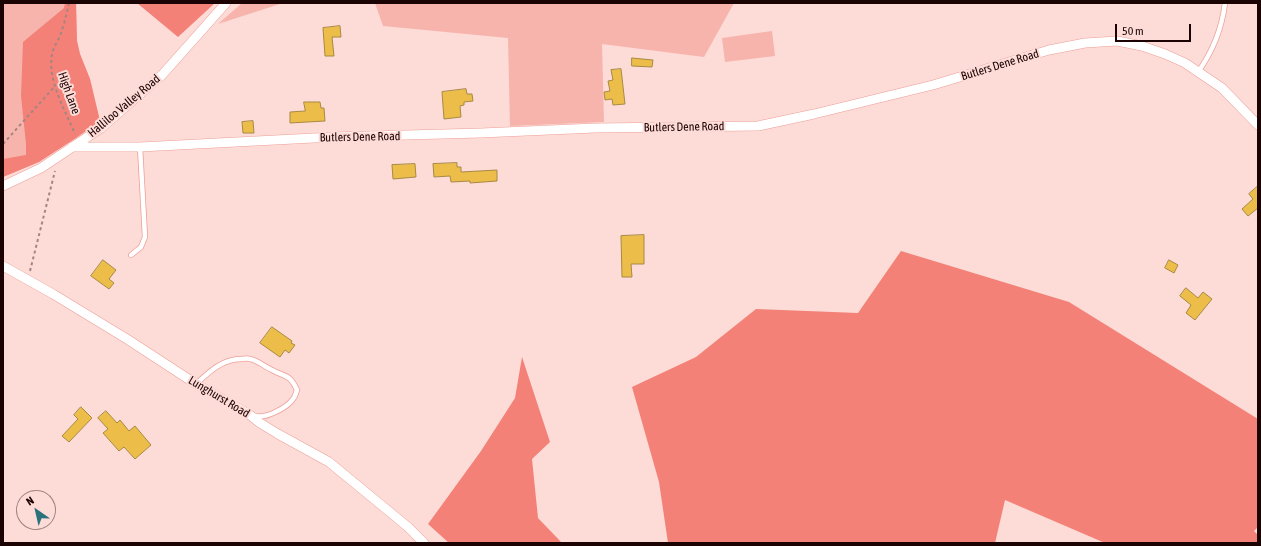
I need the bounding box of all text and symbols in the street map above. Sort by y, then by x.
scale bar [1117,16,1193,42]
text: 50 m [1122,24,1144,38]
street label: Butlers Dene Road [959,46,1041,84]
street label: High Lane [55,70,83,116]
street label: Halliloo Valley Road [85,72,163,140]
street label: Butlers Dene Road [643,119,725,135]
street label: Butlers Dene Road [319,129,401,145]
street label: Lunghurst Road [186,373,252,421]
north arrow [16,490,56,530]
text: N [24,494,36,508]

